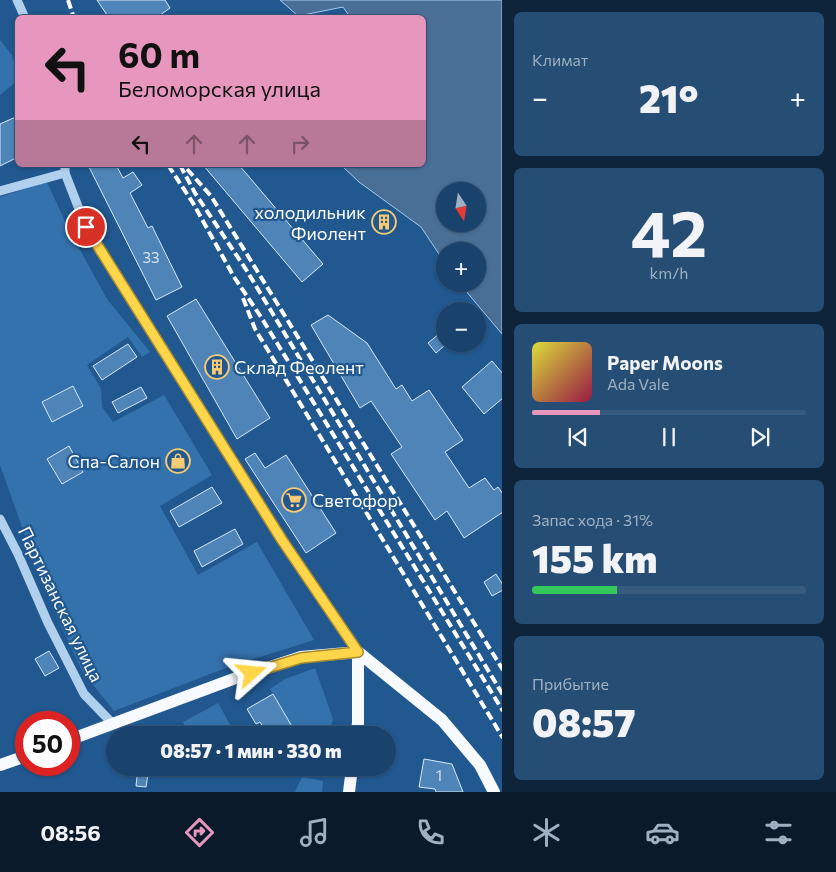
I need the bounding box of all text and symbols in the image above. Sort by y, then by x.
text: 60 m [118,32,200,75]
icon: left [35,35,100,100]
text: Климат [532,50,588,69]
text: 21° [639,74,699,121]
text: Беломорская улица [118,75,321,102]
text: − [532,80,548,114]
text: + [790,80,806,114]
icon: left [127,130,155,158]
icon: ahead [180,130,208,158]
icon: ahead [233,130,261,158]
icon: right [286,130,314,158]
north arrow [436,182,486,232]
map controls [436,182,486,352]
text: 42 [631,191,707,270]
place label: холодильник Фиолент [254,201,367,244]
pin [65,206,107,248]
building icon: холодильник Фиолент [371,209,397,235]
icon: arrive [72,213,100,241]
button: + [436,242,486,292]
house number: 33 [142,248,160,266]
text: km/h [650,263,688,282]
button: − [436,302,486,352]
text: Paper Moons [607,351,723,374]
building icon: Склад Феолент [204,354,230,380]
place label: Склад Феолент [234,356,364,378]
text: Ada Vale [607,374,669,393]
icon: previous [564,423,592,451]
icon: pause [655,423,683,451]
icon: next [746,423,774,451]
shop icon: Спа-Салон [165,448,191,474]
place label: Спа-Салон [67,450,160,472]
supermarket icon: Светофор [281,487,307,513]
place label: Светофор [312,489,398,511]
text: Запас хода · 31% [532,510,653,529]
street label: Партизанская улица [14,523,108,685]
text: 155 km [532,534,657,581]
position arrow [225,646,277,698]
text: Прибытие [532,674,609,693]
text: 08:57 [532,698,636,745]
speed limit sign: 50 [15,711,80,776]
text: 08:57 · 1 мин · 330 m [160,739,342,762]
house number: 1 [436,766,442,784]
icon: directions [182,815,217,850]
icon: music [297,815,332,850]
icon: phone [413,815,448,850]
icon: climate [529,815,564,850]
icon: car [645,815,680,850]
icon: filters [761,815,796,850]
text: 08:56 [40,819,101,846]

